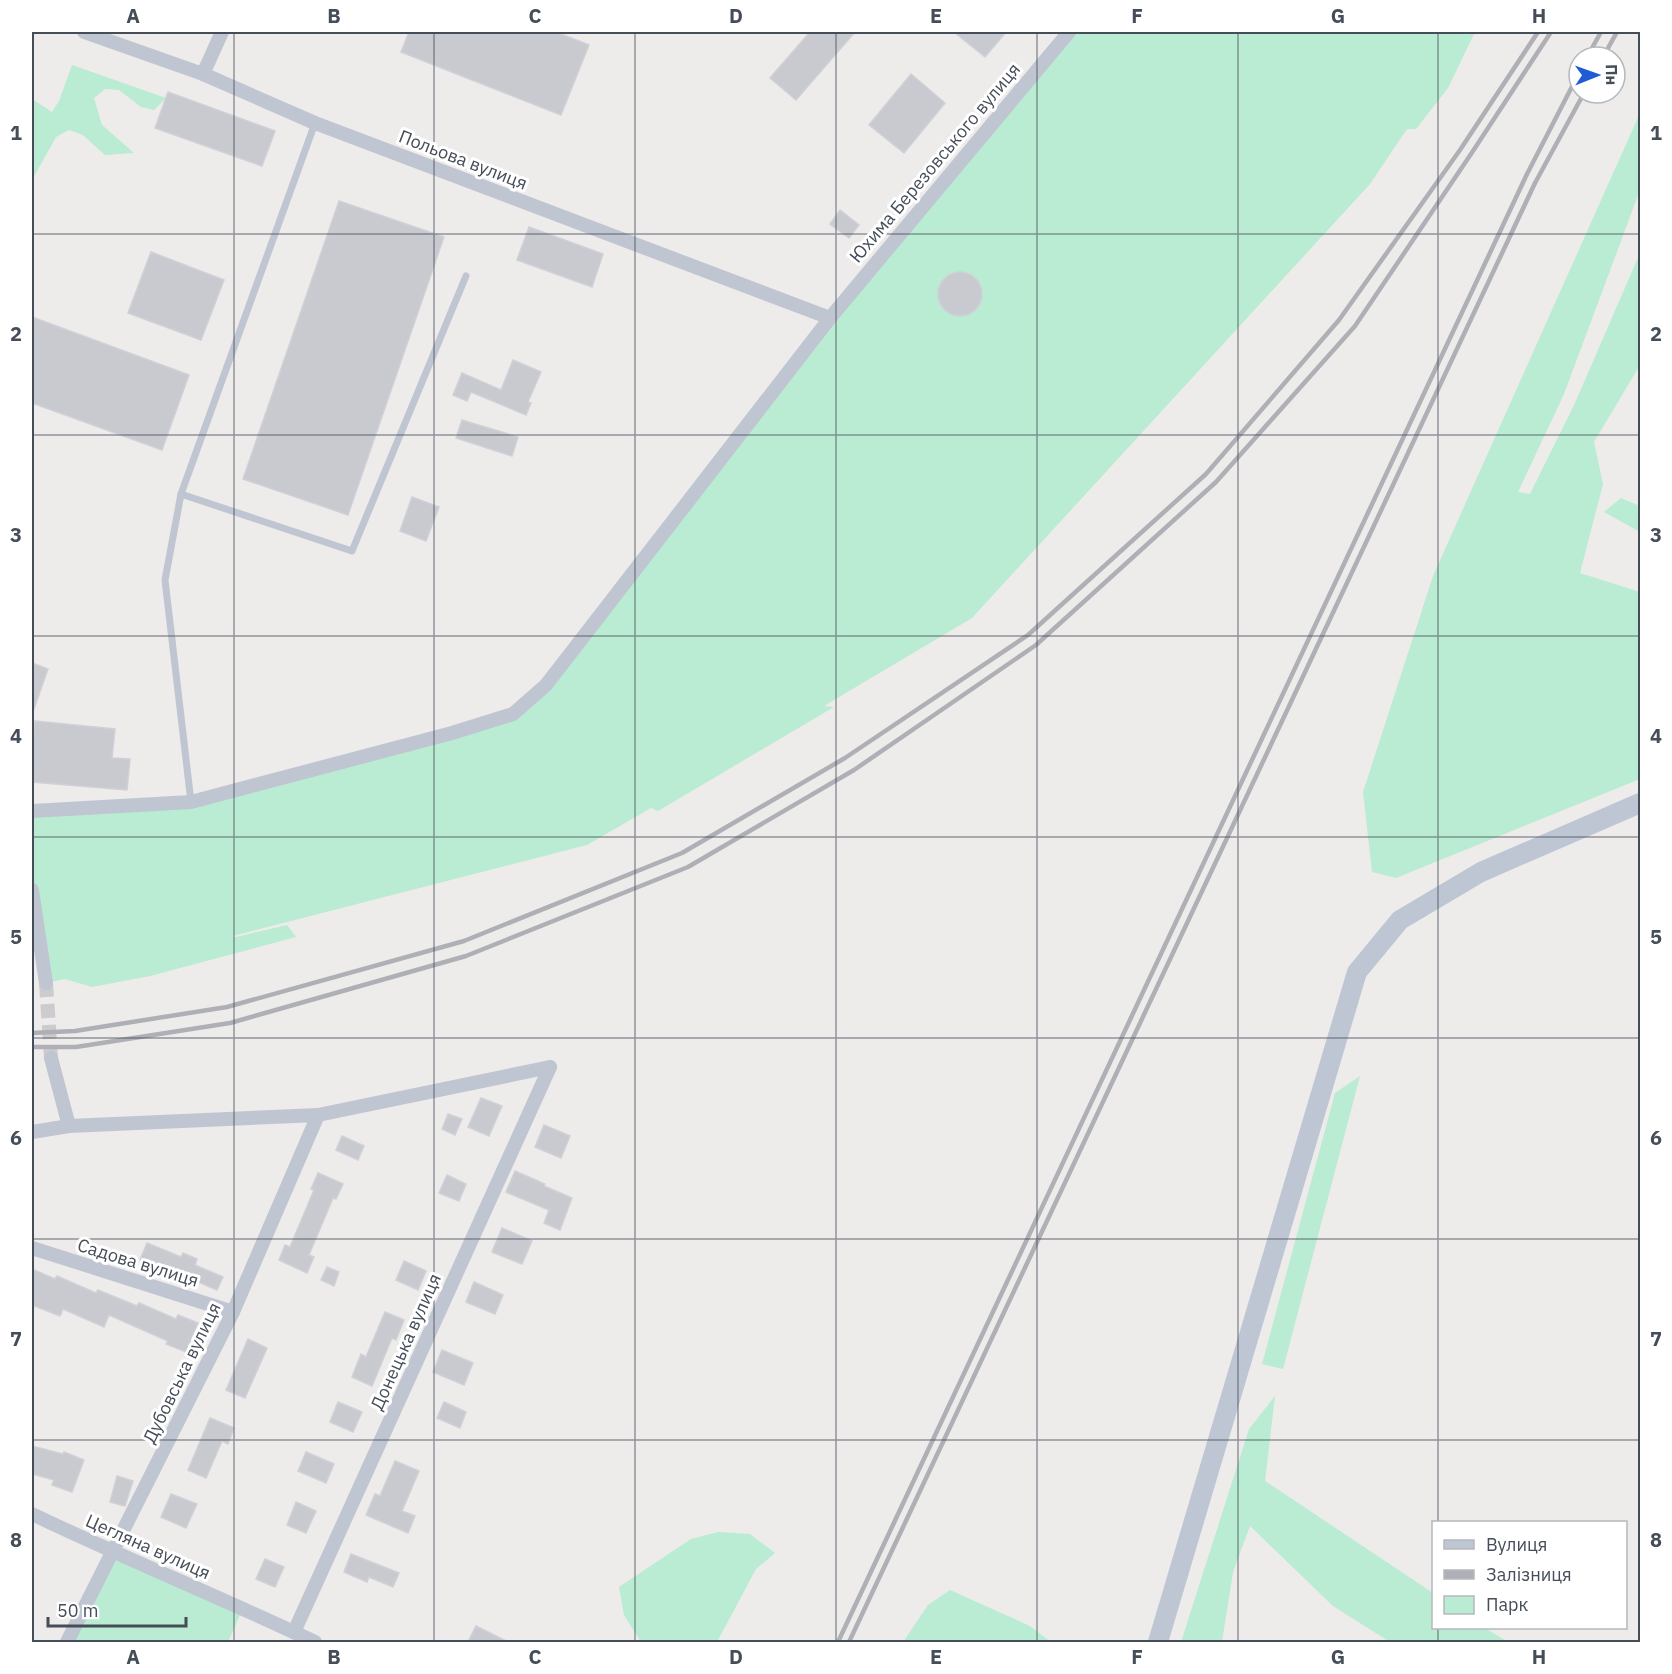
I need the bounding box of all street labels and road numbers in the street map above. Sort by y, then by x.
street label: Юхима Березовського вулиця [844,58,1025,267]
street label: Польова вулиця [396,124,531,195]
street label: Садова вулиця [75,1233,202,1292]
street label: Донецька вулиця [365,1270,446,1414]
street label: Дубовська вулиця [137,1299,226,1447]
street label: Цегляна вулиця [82,1509,214,1584]

